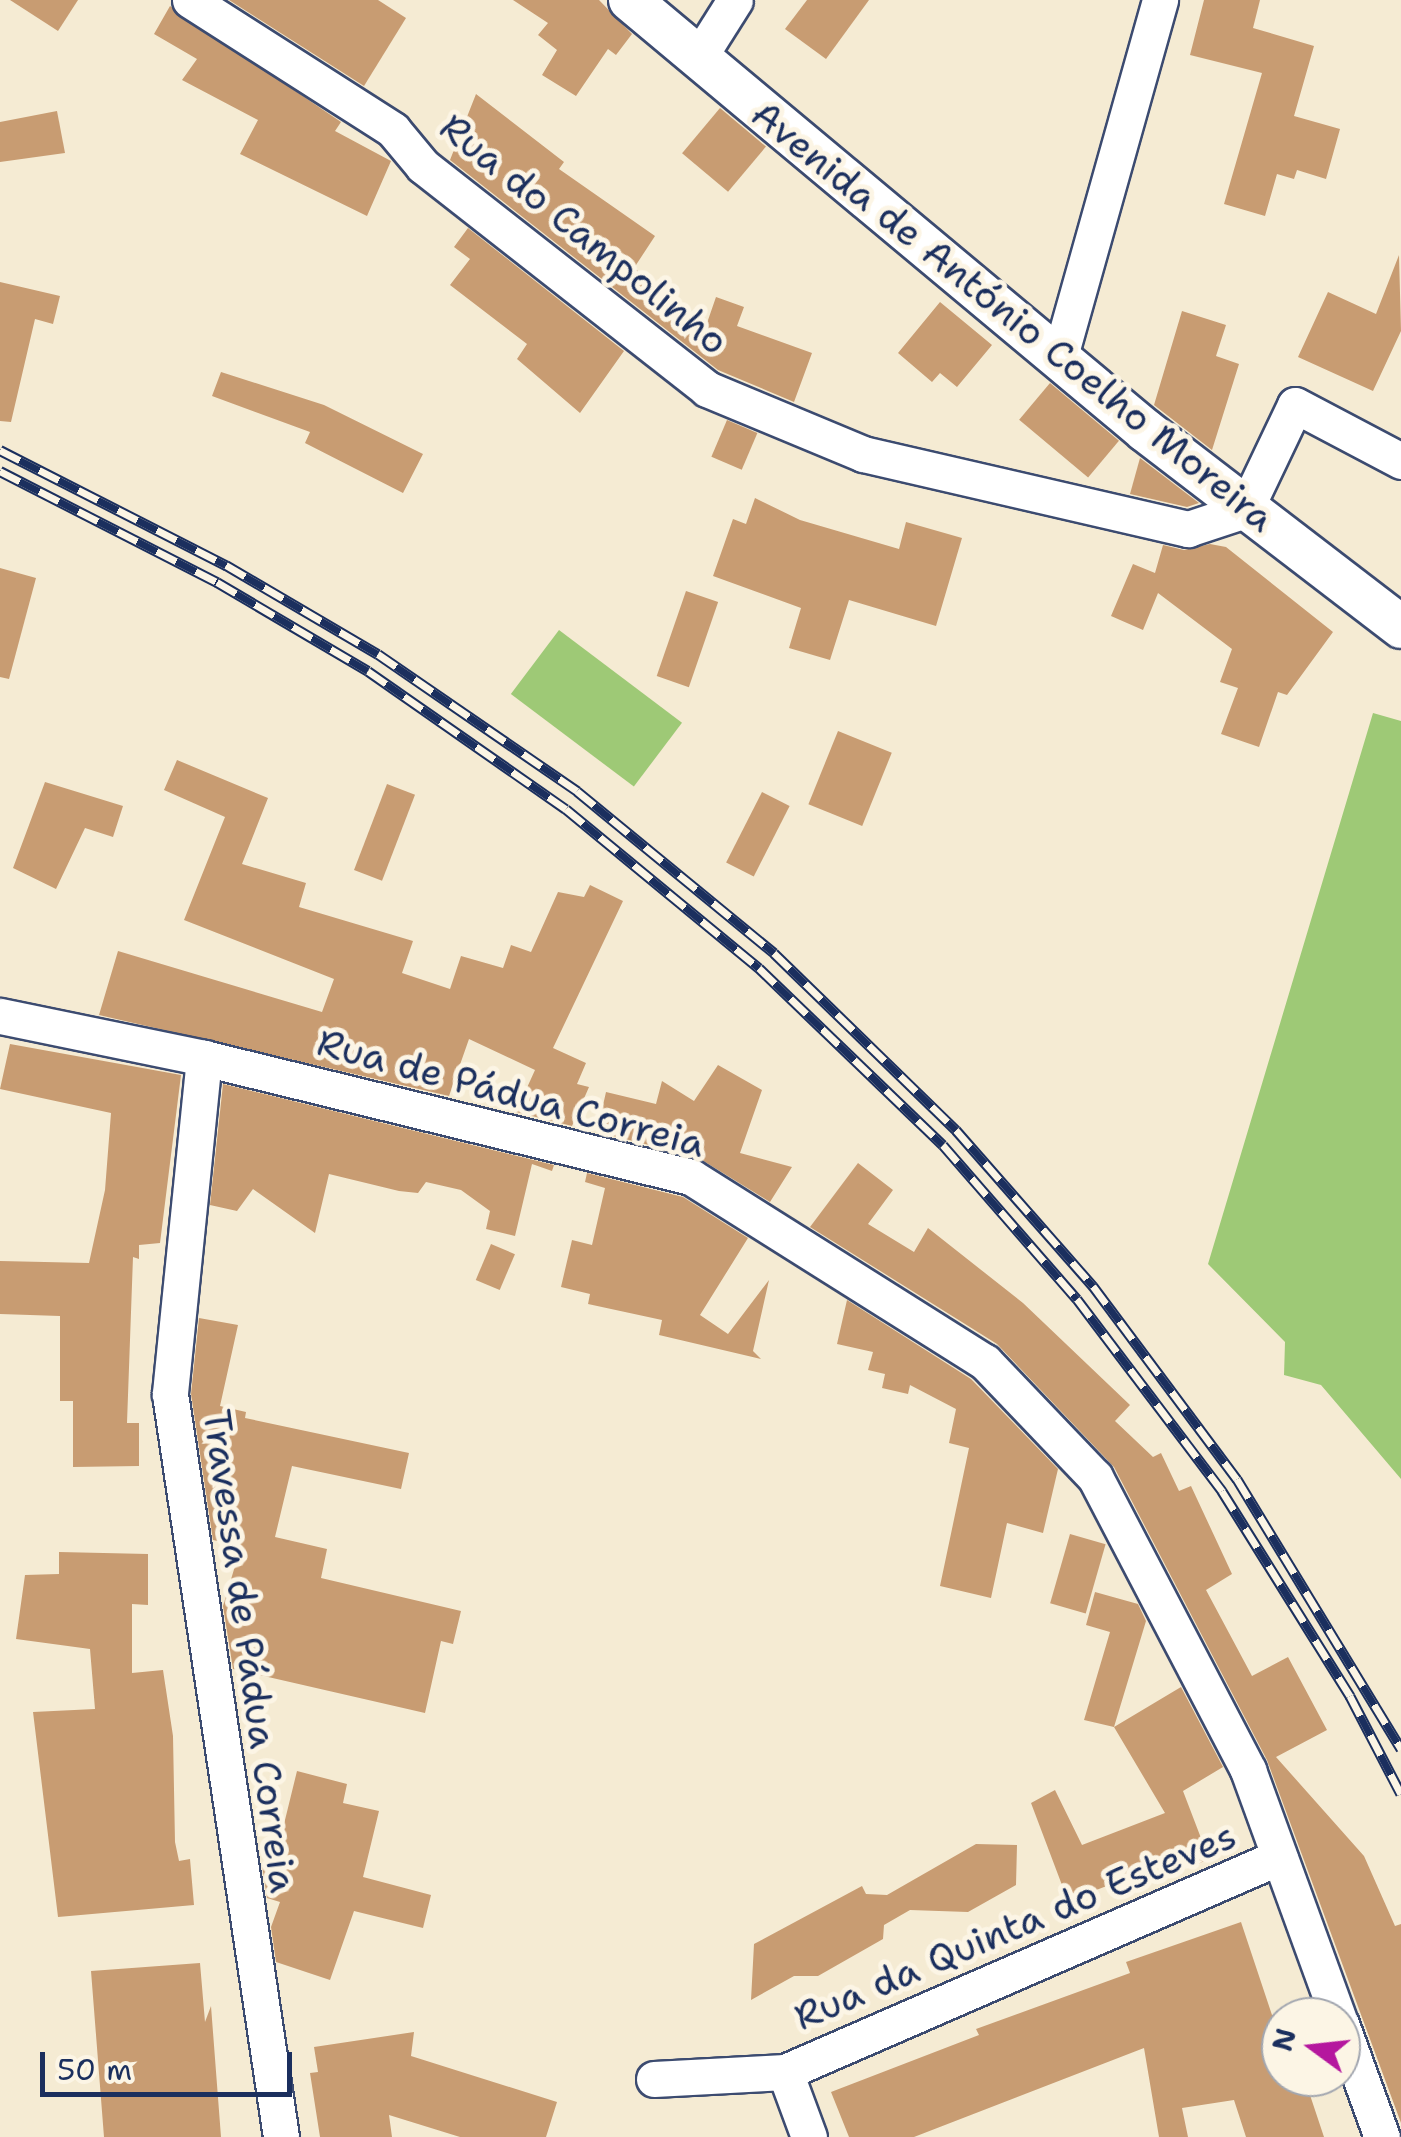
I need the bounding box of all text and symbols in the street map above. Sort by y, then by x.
street label: Avenida de António Coelho Moreira [743,91,1283,541]
street label: Rua do Campolinho [431,104,737,364]
street label: Rua de Pádua Correia [312,1019,710,1167]
street label: Travessa de Pádua Correia [194,1407,306,1895]
street label: Rua da Quinta do Esteves [787,1812,1243,2040]
north arrow [1261,1997,1361,2097]
text: N [1263,2024,1305,2055]
scale bar [45,2032,298,2094]
text: 50 m [57,2049,132,2090]

